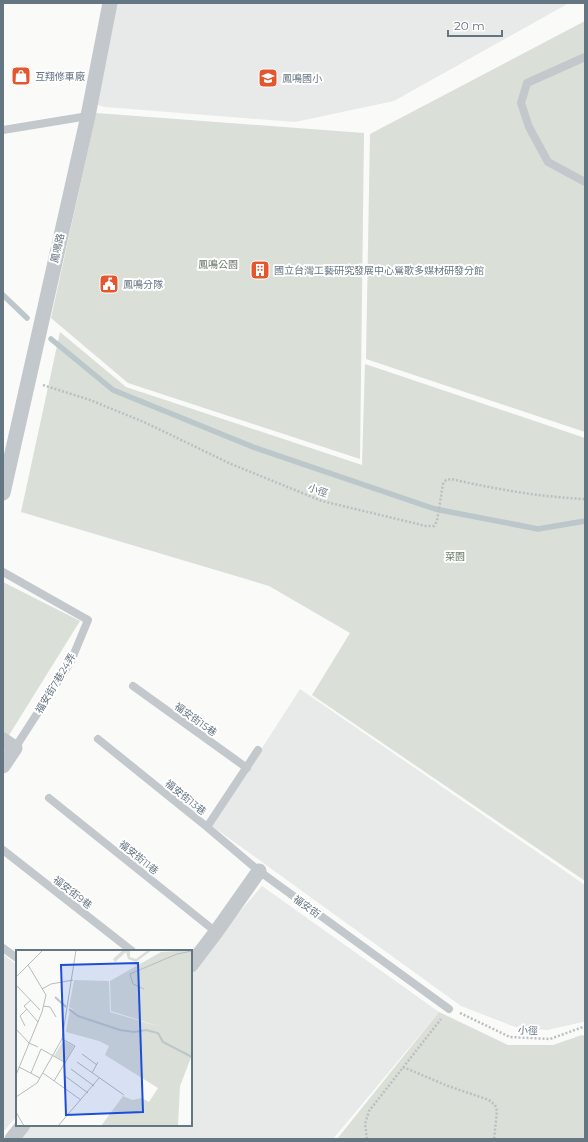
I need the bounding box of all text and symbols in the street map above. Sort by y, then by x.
scale bar [448,12,502,38]
text: 20 m [454,18,485,33]
shop icon: 互翔修車廠 [10,65,32,87]
school or university icon: 鳳鳴國小 [257,67,279,89]
place label: 互翔修車廠 [35,70,85,83]
place label: 鳳鳴國小 [282,72,322,85]
street label: 鳳鳴路 [48,232,67,264]
park label: 鳳鳴公園 [198,258,238,271]
building icon: 國立台灣工藝研究發展中心鶯歌多媒材研發分館 [249,259,271,281]
place label: 國立台灣工藝研究發展中心鶯歌多媒材研發分館 [274,264,484,277]
public building icon: 鳳鳴分隊 [98,273,120,295]
place label: 鳳鳴分隊 [123,278,163,291]
street label: 小徑 [306,481,329,500]
park label: 菜園 [445,550,465,563]
street label: 福安街7巷24弄 [32,651,79,716]
street label: 福安街15巷 [172,700,219,739]
street label: 福安街13巷 [162,777,209,818]
street label: 福安街11巷 [116,837,161,877]
street label: 福安街9巷 [51,873,95,912]
street label: 福安街 [291,892,323,920]
inset map [16,950,192,1126]
street label: 小徑 [518,1023,538,1038]

